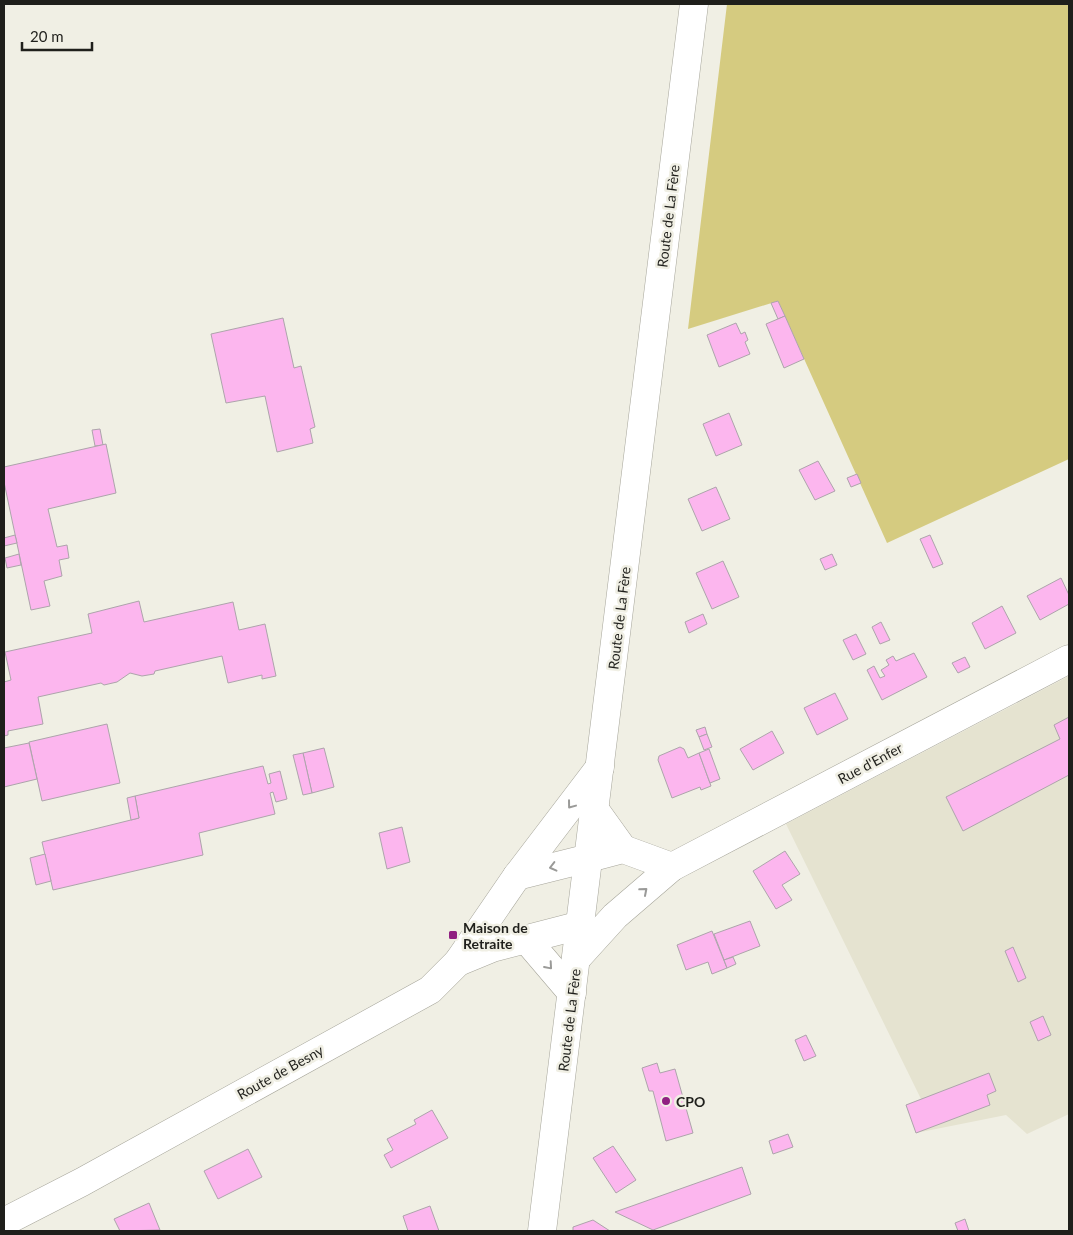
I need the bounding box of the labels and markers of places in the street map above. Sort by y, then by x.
place label: Maison de Retraite [463,919,528,952]
marker: Maison de Retraite [447,929,459,941]
place label: CPO [676,1093,705,1110]
marker: CPO [660,1095,672,1107]

